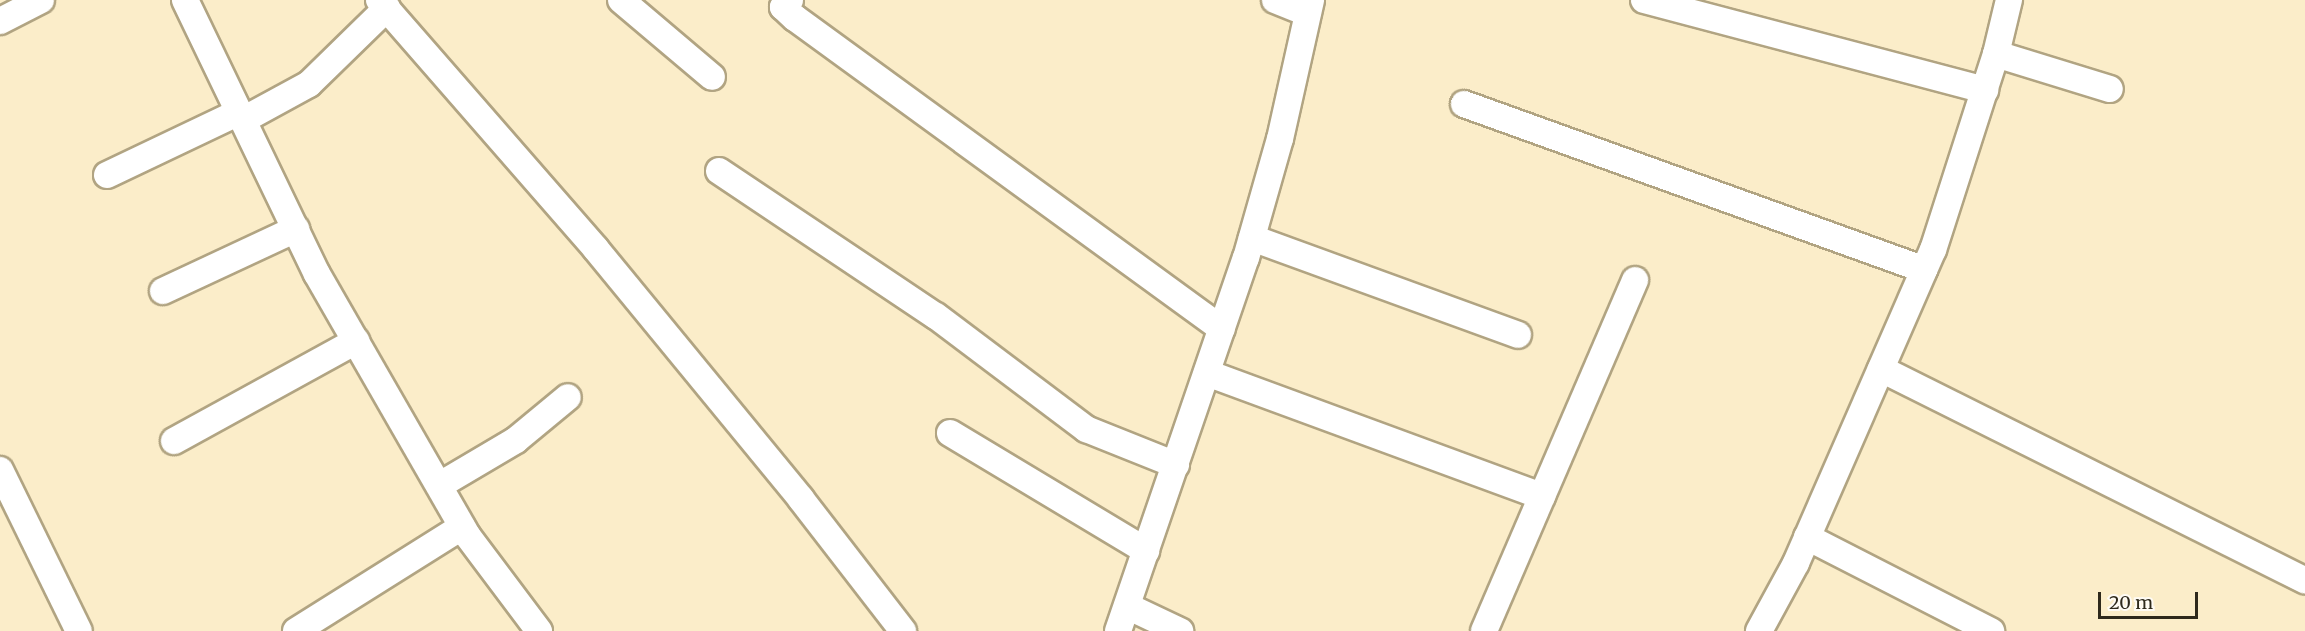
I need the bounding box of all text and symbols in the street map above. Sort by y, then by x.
scale bar [2101,580,2202,618]
text: 20 m [2109,591,2153,614]

